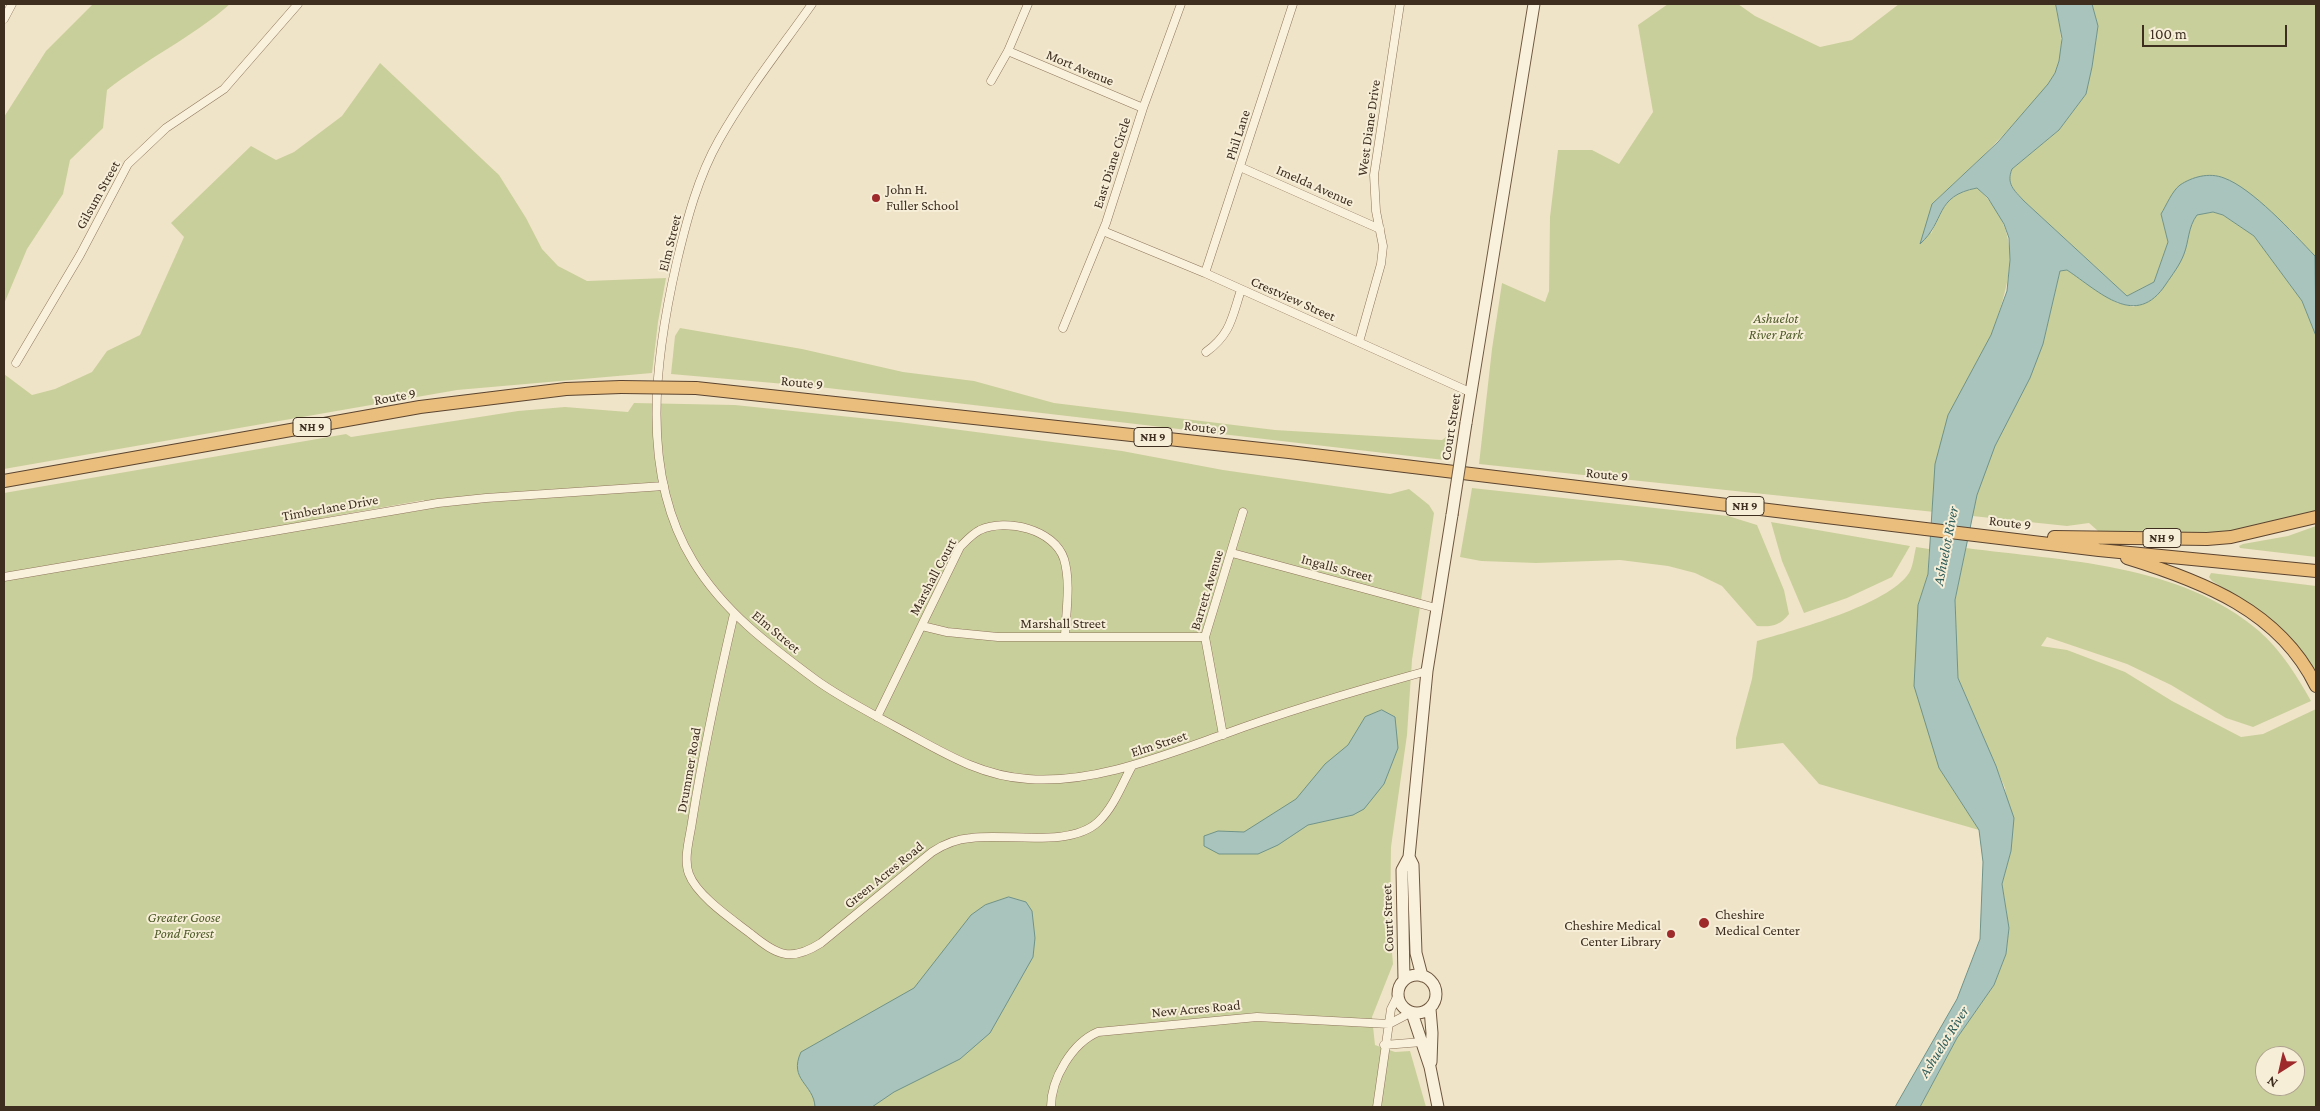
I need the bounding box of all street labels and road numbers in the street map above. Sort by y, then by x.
street label: Mort Avenue [1044,46,1116,90]
street label: West Diane Drive [1354,79,1384,177]
street label: Phil Lane [1222,108,1254,162]
street label: East Diane Circle [1089,115,1135,211]
street label: Gilsum Street [72,158,124,232]
street label: Imelda Avenue [1274,161,1356,211]
street label: Elm Street [655,213,685,273]
street label: Crestview Street [1248,273,1338,325]
street label: Route 9 [780,372,824,394]
street label: Route 9 [373,385,417,409]
street label: Court Street [1437,392,1465,462]
street label: Route 9 [1183,417,1227,439]
road number: NH 9 [293,418,331,437]
road number: NH 9 [1134,428,1172,447]
street label: Route 9 [1585,464,1629,486]
street label: Timberlane Drive [280,491,380,525]
road number: NH 9 [1726,496,1764,516]
street label: Route 9 [1988,512,2032,534]
road number: NH 9 [2143,528,2181,548]
street label: Marshall Court [906,536,960,618]
street label: Barrett Avenue [1187,548,1227,632]
street label: Ingalls Street [1299,550,1375,586]
street label: Elm Street [748,607,804,657]
street label: Marshall Street [1020,616,1106,632]
street label: Drummer Road [673,726,705,814]
street label: Elm Street [1129,727,1189,761]
street label: Green Acres Road [841,838,927,912]
street label: Court Street [1378,884,1398,952]
street label: New Acres Road [1151,997,1241,1021]

